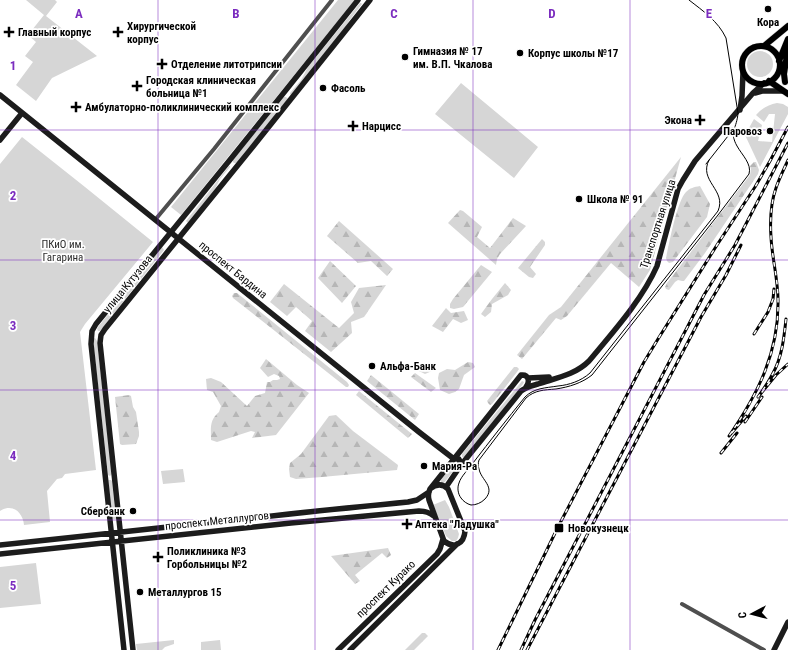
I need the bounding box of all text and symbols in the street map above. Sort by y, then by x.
marker: Кора [763,4,773,14]
text: A [75,6,83,21]
text: B [232,6,240,21]
text: C [390,6,398,21]
text: D [548,6,556,21]
text: E [706,6,713,21]
place label: Кора [757,16,779,29]
place label: Хирургической корпус [127,20,196,46]
marker: Главный корпус [3,26,15,38]
place label: Главный корпус [18,26,91,39]
marker: Хирургической корпус [112,26,124,38]
place label: Гимназия № 17 им. В.П. Чкалова [413,45,493,71]
place label: Корпус школы №17 [528,47,619,60]
marker: Корпус школы №17 [515,48,525,58]
marker: Гимназия № 17 им. В.П. Чкалова [400,52,410,62]
text: 1 [10,58,16,73]
marker: Отделение литотрипсии [156,58,168,70]
place label: Отделение литотрипсии [171,58,282,71]
place label: Городская клиническая больница №1 [146,74,256,100]
marker: Городская клиническая больница №1 [131,80,143,92]
place label: Фасоль [331,82,366,95]
marker: Фасоль [318,83,328,93]
marker: Амбулаторно-поликлинический комплекс [70,101,82,113]
place label: Амбулаторно-поликлинический комплекс [85,101,279,114]
place label: Экона [664,114,692,127]
marker: Экона [695,115,705,125]
marker: Нарцисс [347,120,359,132]
place label: Нарцисс [362,120,401,133]
place label: Паровоз [723,125,762,138]
marker: Паровоз [765,126,775,136]
street label: Транспортная улица [638,178,678,270]
text: 2 [10,188,17,203]
place label: Школа № 91 [587,193,643,206]
marker: Школа № 91 [574,194,584,204]
park label: ПКиО им. Гагарина [41,238,85,264]
street label: проспект Бардина [196,239,270,301]
street label: улица Кутузова [101,253,155,315]
text: 3 [10,318,16,333]
place label: Альфа-Банк [380,360,436,373]
marker: Альфа-Банк [367,361,377,371]
text: 4 [10,448,17,463]
place label: Мария-Ра [432,460,477,473]
marker: Мария-Ра [419,461,429,471]
place label: Сбербанк [81,505,125,518]
marker: Сбербанк [128,506,138,516]
street label: проспект Металлургов [164,509,270,533]
place label: Аптека "Ладушка" [415,518,499,531]
marker: Аптека "Ладушка" [402,519,412,529]
marker: Новокузнецк [553,522,565,534]
place label: Новокузнецк [568,522,629,535]
place label: Поликлиника №3 Горбольницы №2 [167,545,247,571]
marker: Поликлиника №3 Горбольницы №2 [152,551,164,563]
street label: проспект Курако [354,557,418,620]
text: 5 [10,578,17,593]
place label: Металлургов 15 [148,586,222,599]
marker: Металлургов 15 [135,587,145,597]
north arrow [732,594,772,634]
text: С [736,611,749,619]

